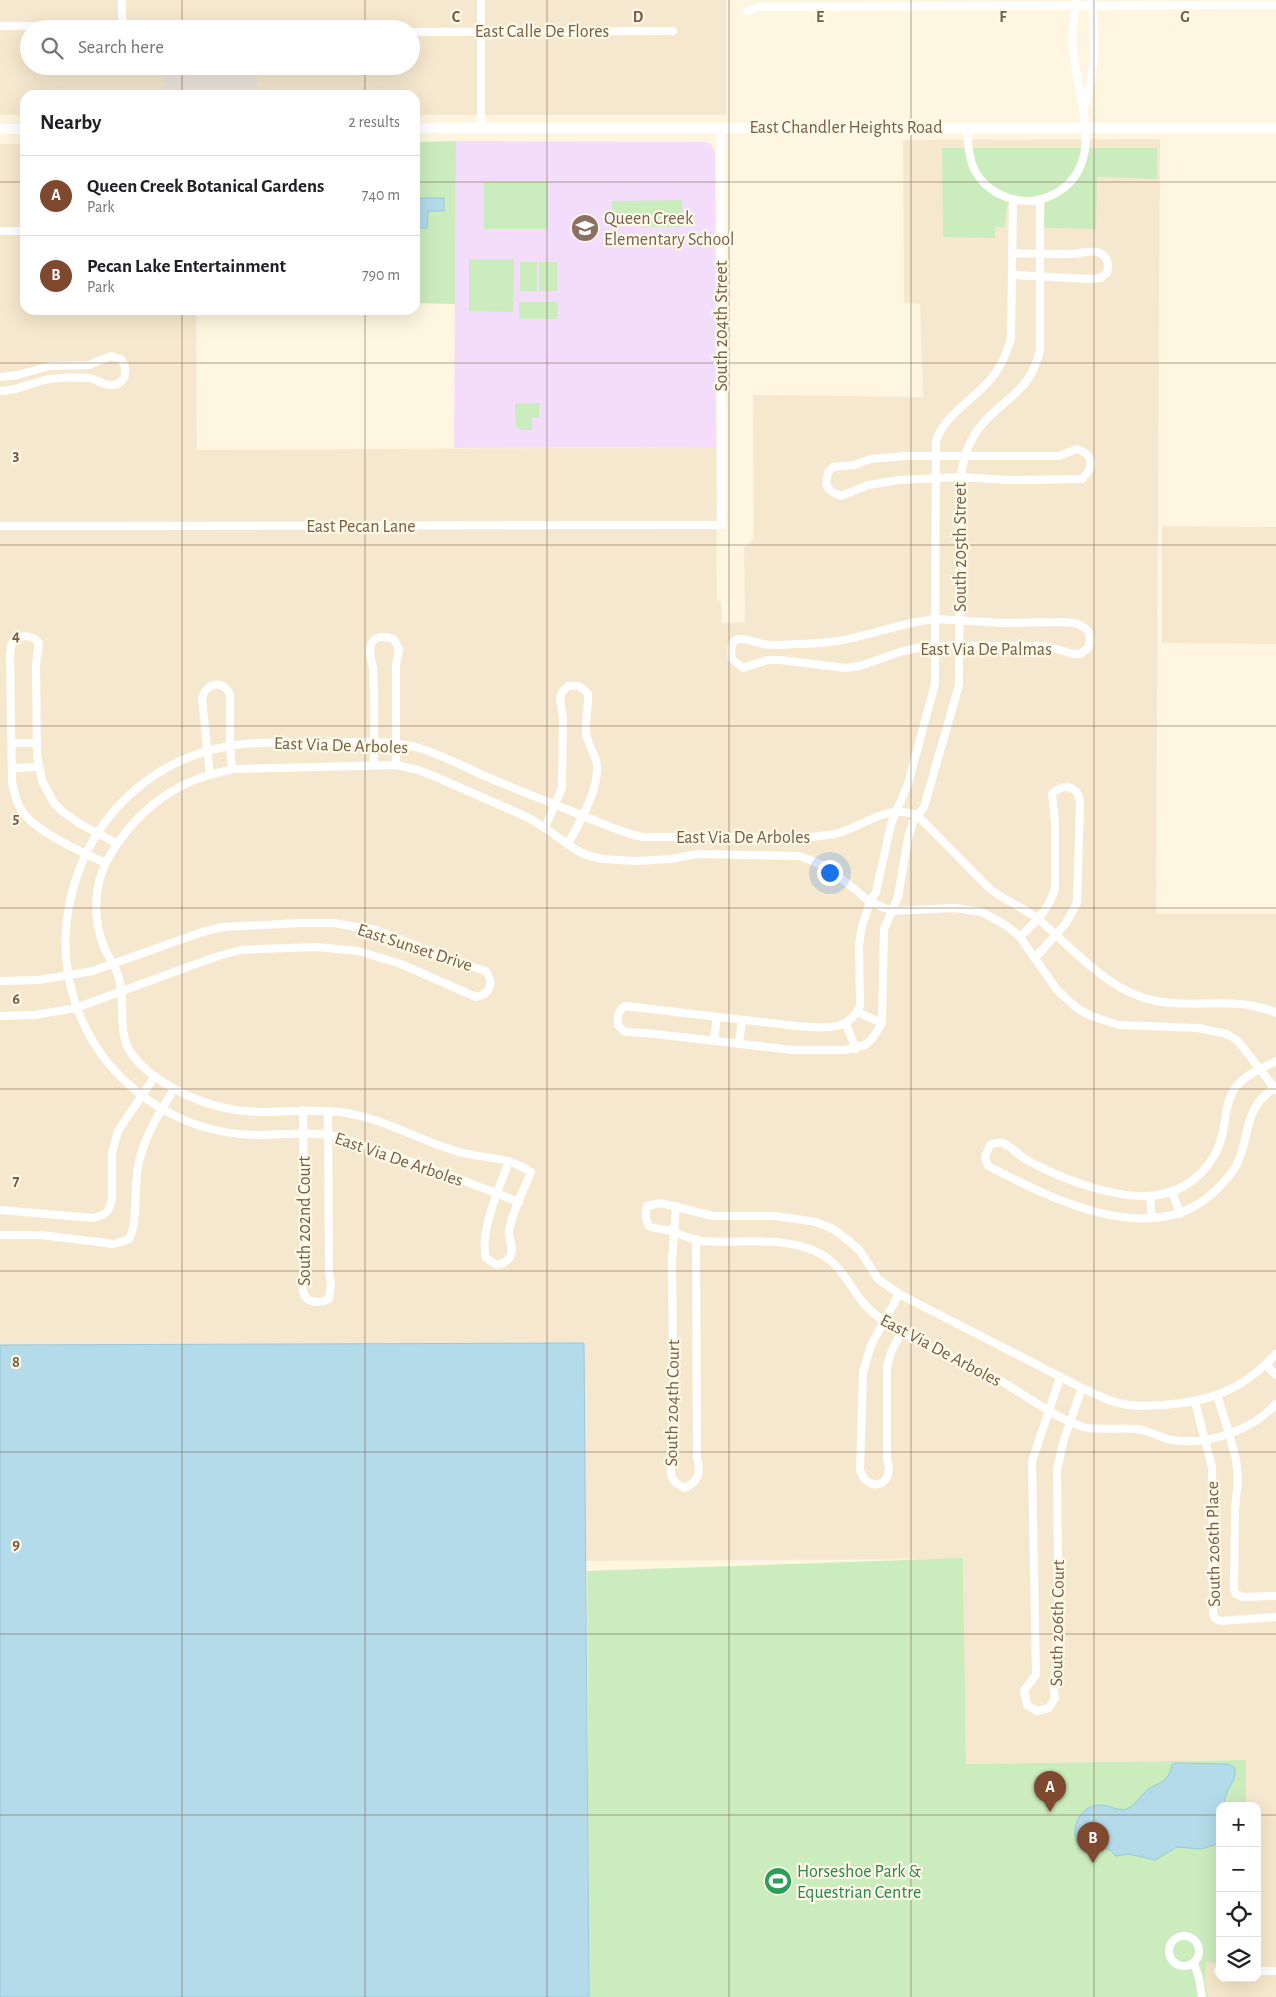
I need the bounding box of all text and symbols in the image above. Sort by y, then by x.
text: C [452,9,461,25]
text: D [633,9,644,25]
text: E [816,9,824,25]
text: F [999,9,1007,25]
text: G [1180,9,1190,25]
search box [20,20,420,75]
street label: East Calle De Flores [475,23,609,41]
icon: search [38,34,66,62]
text: Search here [78,38,164,57]
text: Nearby [40,112,101,133]
text: 2 results [348,114,400,130]
street label: East Chandler Heights Road [750,119,942,137]
text: Queen Creek Botanical Gardens [87,177,324,196]
text: A [51,187,61,203]
text: 740 m [362,187,400,203]
text: Park [87,199,115,215]
place label: Queen Creek Elementary School [604,210,735,249]
school or university icon: Queen Creek Elementary School [570,213,600,243]
text: Pecan Lake Entertainment [87,257,286,276]
street label: South 204th Street [713,260,731,392]
text: B [51,267,61,283]
text: 790 m [362,267,400,283]
text: Park [87,279,115,295]
text: 3 [13,447,20,463]
street label: South 205th Street [952,482,970,612]
street label: East Pecan Lane [306,518,416,536]
text: 4 [12,628,20,644]
street label: East Via De Palmas [920,641,1052,659]
street label: East Via De Arboles [274,735,408,757]
text: 5 [13,810,20,826]
street label: East Via De Arboles [676,829,810,847]
your location [817,860,843,886]
street label: East Sunset Drive [355,921,474,975]
text: 6 [12,991,20,1007]
street label: East Via De Arboles [332,1130,465,1190]
street label: South 202nd Court [296,1156,314,1286]
text: 7 [13,1173,20,1189]
street label: East Via De Arboles [877,1311,1004,1390]
street label: South 204th Court [663,1339,683,1467]
text: 8 [12,1354,20,1370]
street label: South 206th Place [1204,1481,1224,1607]
text: 9 [12,1536,20,1552]
street label: South 206th Court [1048,1559,1068,1687]
pin: A [1034,1771,1066,1812]
map controls [1216,1802,1261,1982]
button: + [1216,1802,1261,1847]
pin: B [1077,1822,1109,1863]
button: − [1216,1847,1261,1892]
place label: Horseshoe Park & Equestrian Centre [797,1863,922,1902]
sports icon: Horseshoe Park & Equestrian Centre [763,1866,793,1896]
button: locate [1216,1892,1261,1937]
button: layers [1216,1937,1261,1982]

